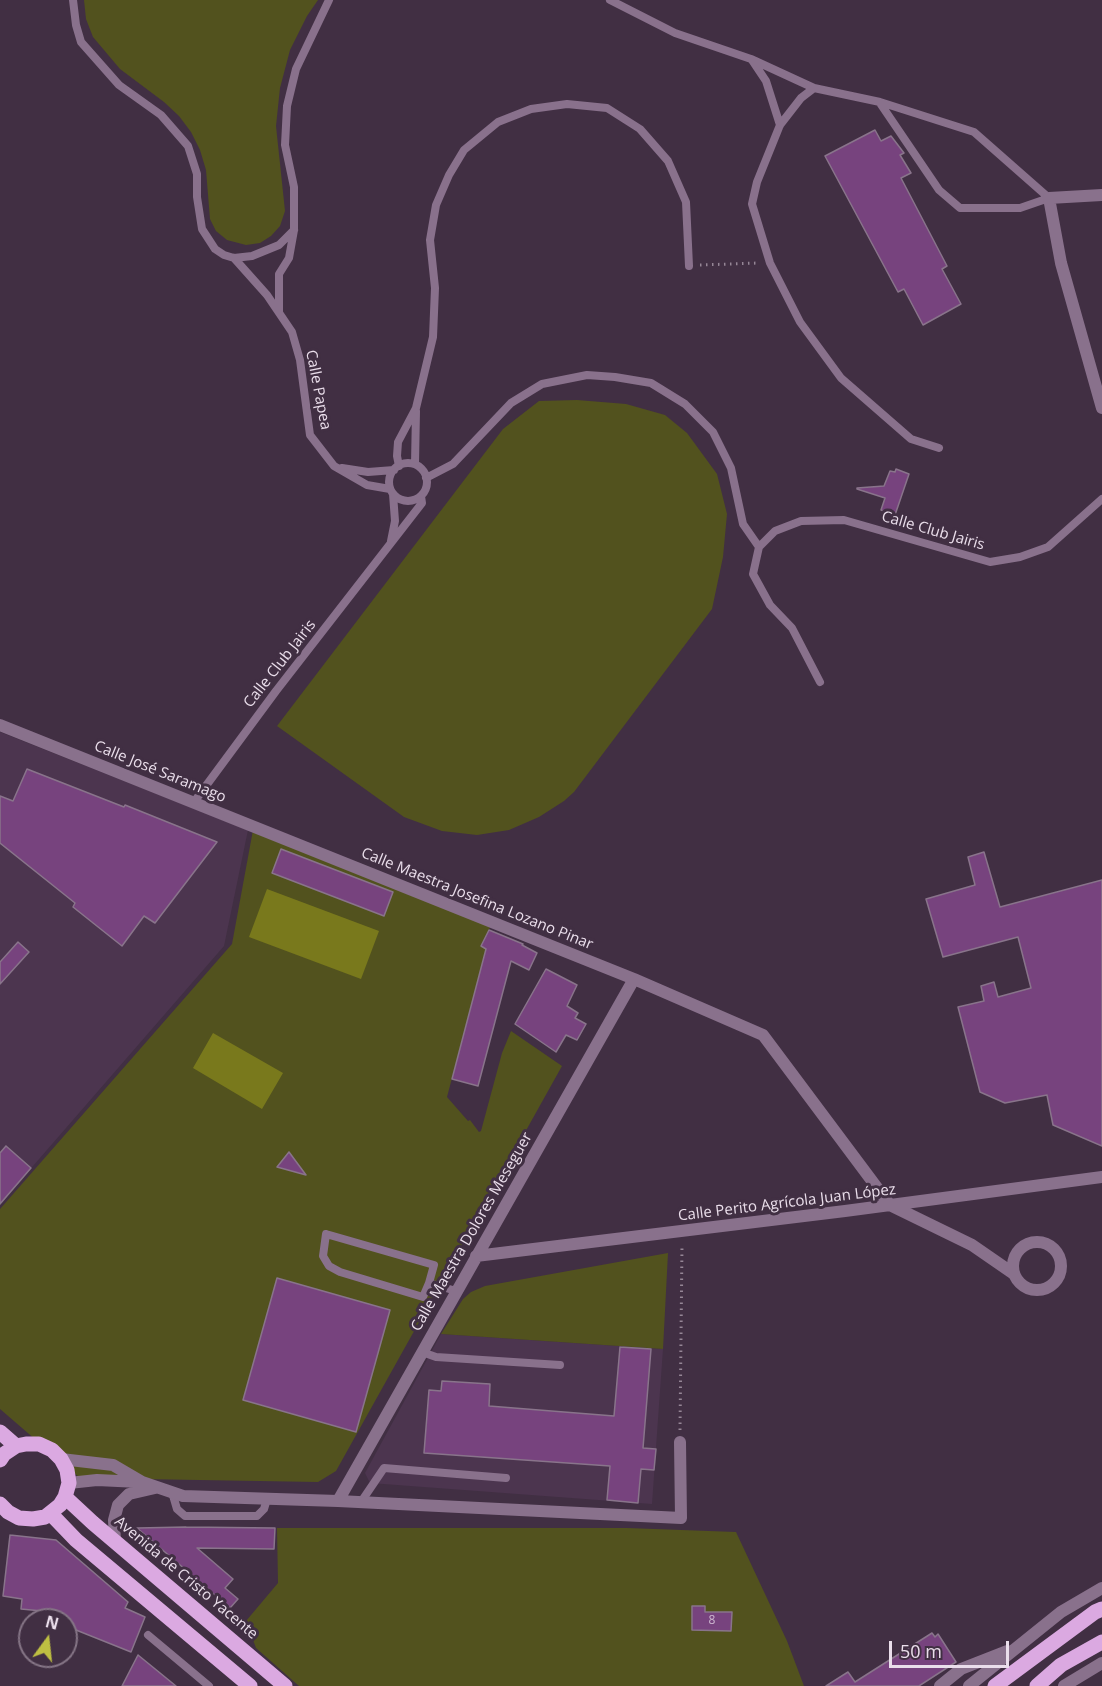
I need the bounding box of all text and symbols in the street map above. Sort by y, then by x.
street label: Calle Papea [301,349,335,431]
street label: Calle Club Jairis [879,508,987,554]
street label: Calle Club Jairis [240,617,320,711]
street label: Calle José Saramago [91,737,229,807]
street label: Calle Maestra Josefina Lozano Pinar [358,844,596,954]
street label: Calle Maestra Dolores Meseguer [408,1129,536,1335]
street label: Calle Perito Agrícola Juan López [677,1181,897,1225]
street label: Avenida de Cristo Yacente [111,1513,261,1643]
north arrow [18,1608,78,1668]
text: N [43,1610,61,1635]
house number: 8 [709,1614,715,1628]
scale bar [892,1629,1012,1667]
text: 50 m [900,1639,942,1663]

